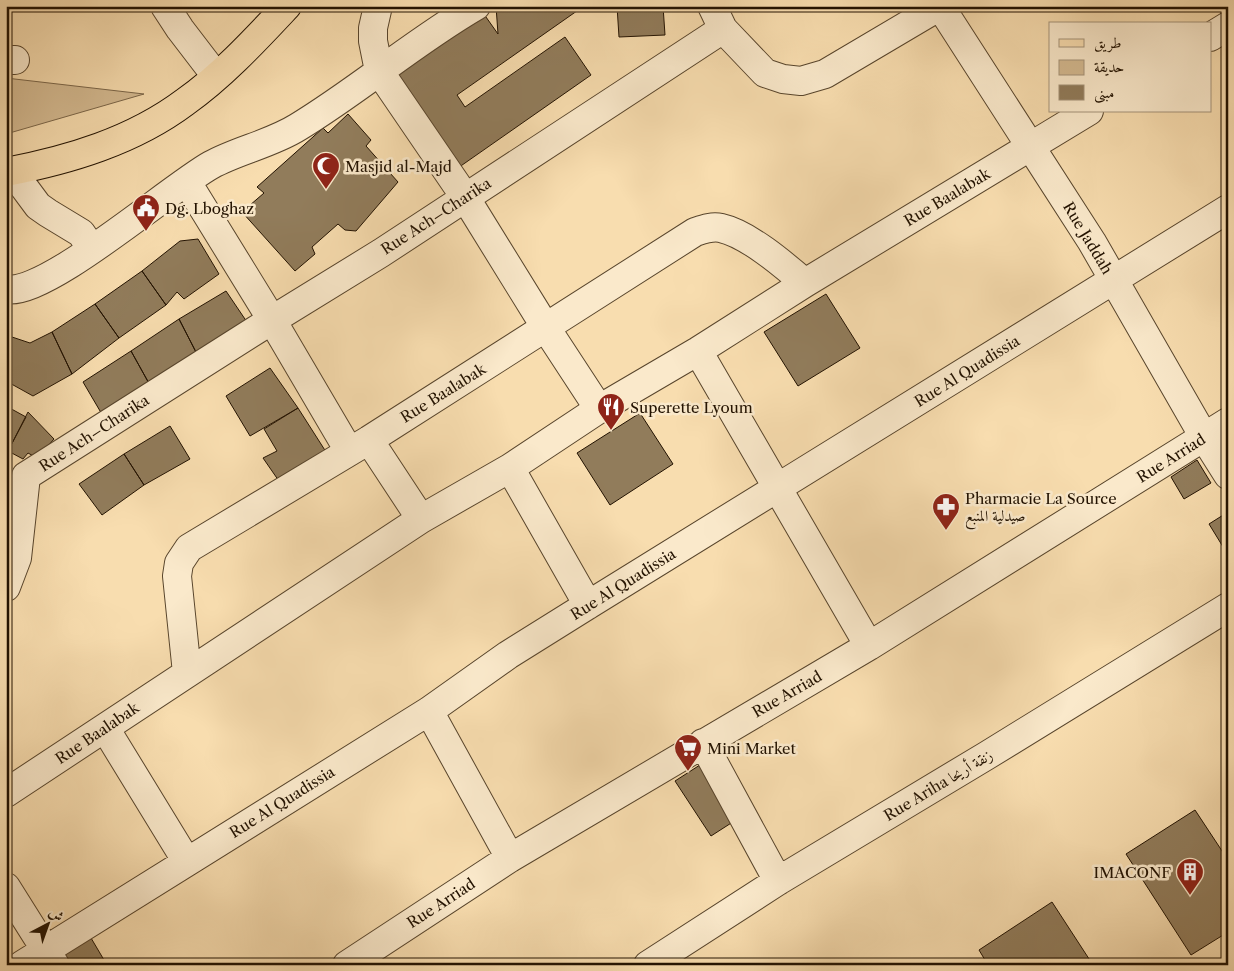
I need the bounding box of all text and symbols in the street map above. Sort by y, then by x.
legend [1049,22,1212,112]
text: طريق [1094,33,1121,53]
text: حديقة [1094,57,1124,76]
text: مبنى [1094,83,1114,104]
mosque icon: Masjid al-Majd [311,151,341,190]
place label: Masjid al-Majd [345,157,452,176]
street label: Rue Baalabak [901,163,995,230]
street label: Rue Ach–Charika [377,173,495,259]
public building icon: Dg. Lboghaz [131,193,161,232]
street label: Rue Jaddah [1059,198,1117,278]
place label: Dg. Lboghaz [165,199,254,218]
street label: Rue Al Quadissia [911,331,1023,411]
street label: Rue Baalabak [397,359,490,427]
street label: Rue Ach–Charika [35,390,153,476]
restaurant icon: Superette Lyoum [596,392,626,431]
place label: Superette Lyoum [630,398,753,417]
street label: Rue Arriad [1133,429,1209,487]
place label: Pharmacie La Source صيدلية المنبع [965,489,1117,530]
pharmacy icon: Pharmacie La Source صيدلية المنبع [931,492,961,531]
street label: Rue Al Quadissia [567,544,679,624]
street label: Rue Arriad [749,666,825,722]
street label: Rue Baalabak [52,697,144,768]
supermarket icon: Mini Market [673,733,703,772]
place label: Mini Market [707,739,796,758]
street label: Rue Ariha زنقة أريحا [880,744,996,825]
street label: Rue Al Quadissia [226,762,338,842]
building icon: IMACONF [1175,857,1205,896]
place label: IMACONF [1094,863,1171,882]
street label: Rue Arriad [403,874,479,932]
north arrow [22,898,72,948]
text: ش [45,903,68,926]

